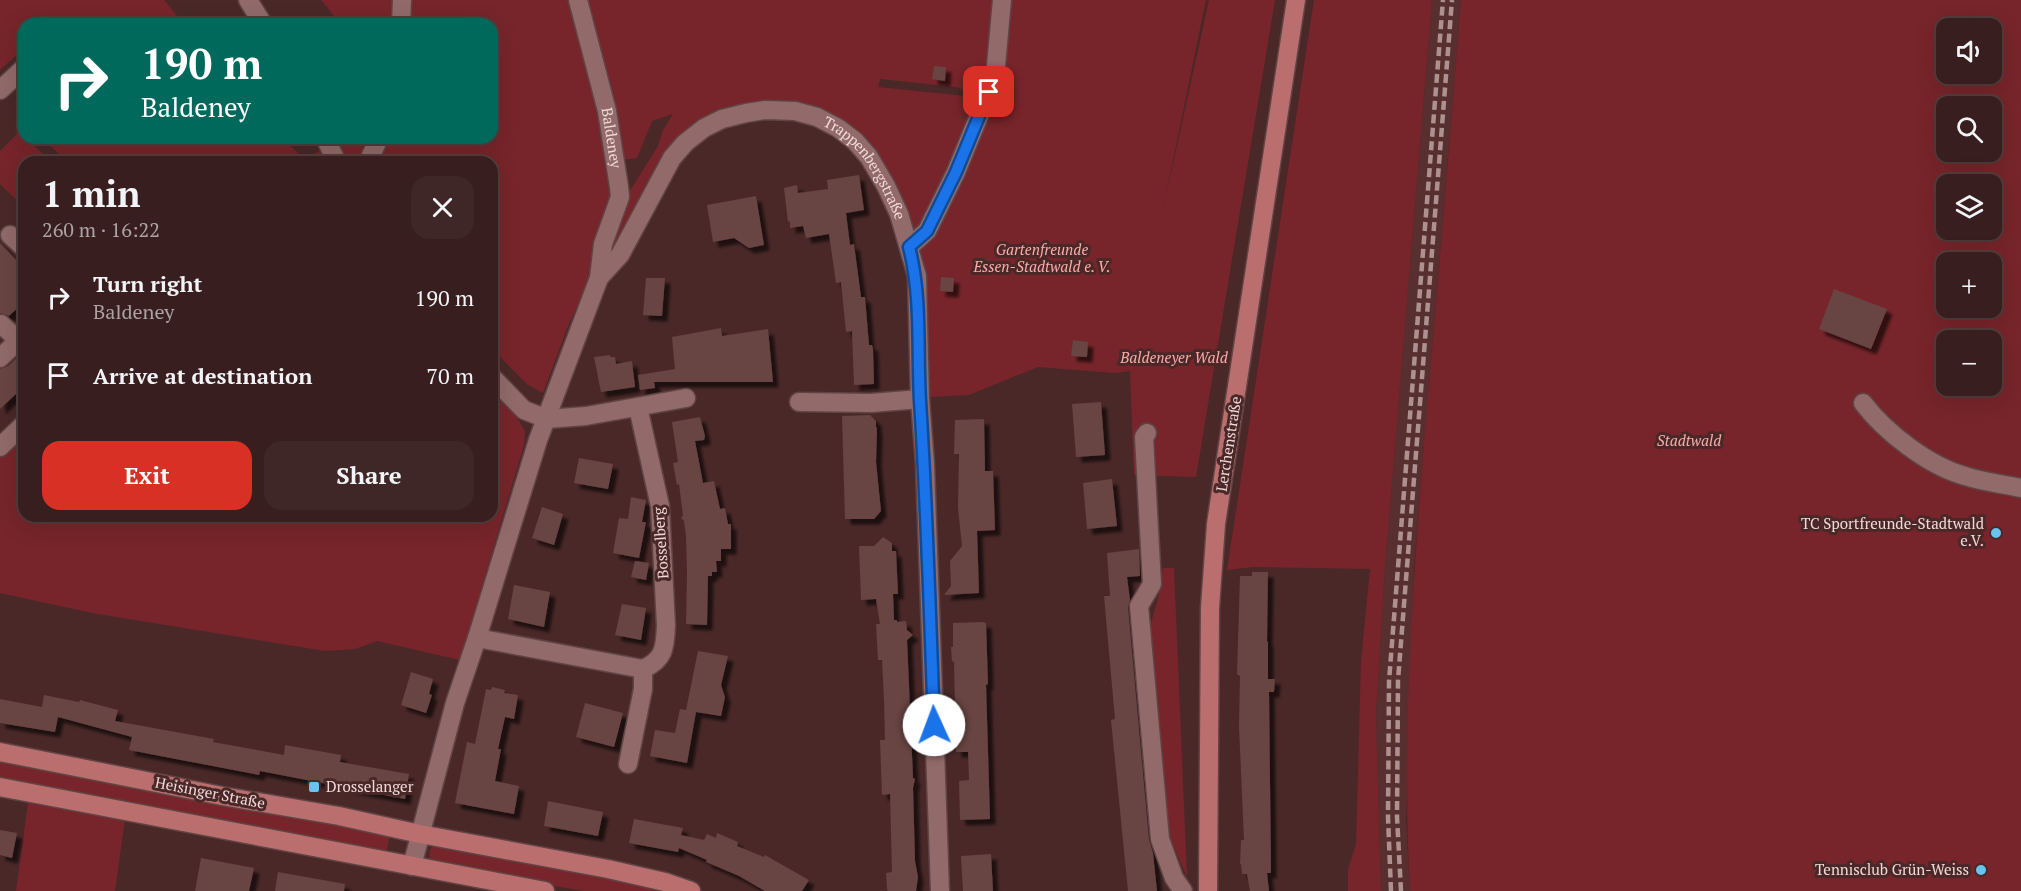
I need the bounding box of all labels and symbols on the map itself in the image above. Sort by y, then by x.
pin [963,66,1014,117]
street label: Baldeney [598,106,627,170]
street label: Trappenbergstraße [820,111,911,222]
park label: Gartenfreunde Essen-Stadtwald e. V. [972,239,1111,276]
park label: Baldeneyer Wald [1119,347,1229,367]
street label: Lerchenstraße [1211,395,1245,493]
park label: Stadtwald [1657,430,1722,450]
street label: Bosselberg [647,505,672,580]
place label: TC Sportfreunde-Stadtwald e.V. [1801,513,1984,550]
marker: TC Sportfreunde-Stadtwald e.V. [1989,526,2003,540]
position arrow [902,693,966,757]
street label: Heisinger Straße [153,772,267,813]
place label: Drosselanger [326,776,414,796]
marker: Drosselanger [307,780,321,794]
place label: Tennisclub Grün-Weiss [1815,859,1969,879]
marker: Tennisclub Grün-Weiss [1974,863,1988,877]

